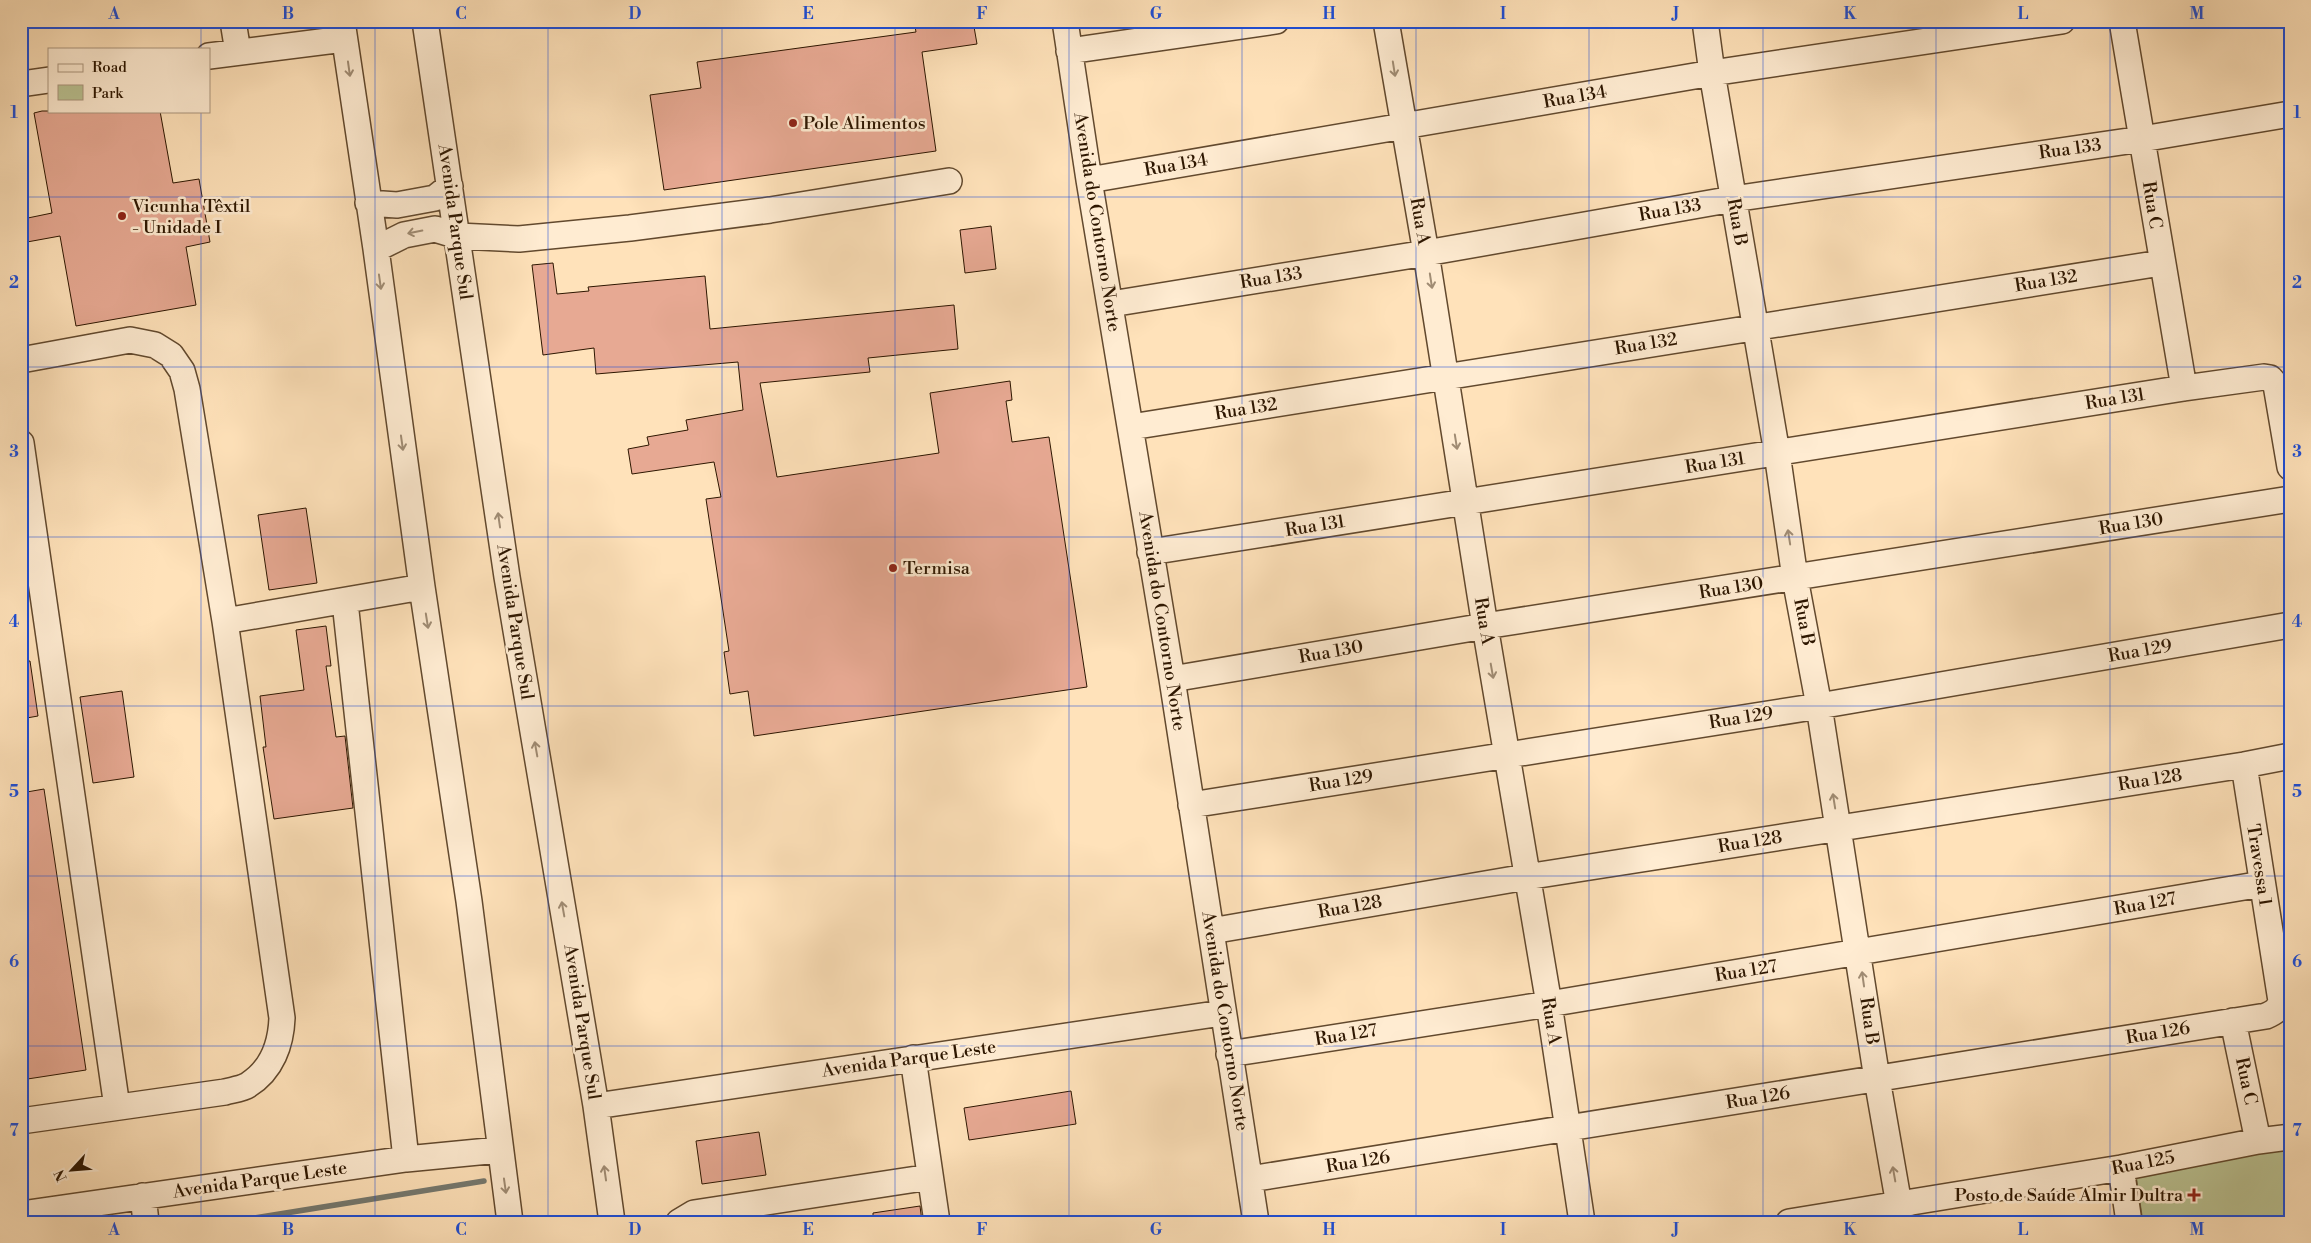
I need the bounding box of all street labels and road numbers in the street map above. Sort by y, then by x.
street label: Rua 134 [1541,80,1609,114]
street label: Avenida do Contorno Norte [1068,110,1126,333]
street label: Rua 133 [2037,133,2103,165]
street label: Avenida Parque Sul [433,142,477,302]
street label: Rua 134 [1142,148,1210,182]
street label: Rua C [2137,180,2167,230]
street label: Rua 133 [1637,193,1703,227]
street label: Rua A [1405,195,1436,247]
street label: Rua B [1721,196,1753,248]
street label: Rua 133 [1238,262,1304,294]
street label: Rua 132 [2013,265,2079,297]
street label: Rua 132 [1613,328,1679,360]
street label: Rua 131 [2083,383,2147,415]
street label: Rua 132 [1213,393,1279,425]
street label: Rua 131 [1683,447,1747,479]
street label: Rua 130 [2097,508,2165,540]
street label: Avenida do Contorno Norte [1133,509,1191,732]
street label: Rua 131 [1283,510,1347,542]
street label: Avenida Parque Sul [491,542,539,702]
street label: Rua 130 [1697,572,1765,604]
street label: Rua A [1469,596,1499,647]
street label: Rua B [1788,596,1820,648]
street label: Rua 129 [2106,634,2174,668]
street label: Rua 130 [1297,635,1365,669]
street label: Rua 129 [1707,702,1775,734]
street label: Rua 128 [2116,764,2184,796]
street label: Rua 129 [1307,765,1375,797]
street label: Travessa 1 [2241,822,2277,908]
street label: Rua 128 [1716,826,1784,858]
street label: Rua 127 [2112,887,2178,921]
street label: Rua 128 [1316,890,1384,924]
street label: Avenida do Contorno Norte [1196,909,1254,1132]
street label: Avenida Parque Sul [558,942,606,1102]
street label: Rua 127 [1713,955,1779,987]
street label: Rua A [1536,996,1566,1047]
street label: Rua B [1854,996,1884,1046]
street label: Rua 126 [2124,1017,2192,1049]
street label: Rua 127 [1313,1019,1379,1051]
street label: Avenida Parque Leste [819,1035,998,1083]
street label: Rua C [2230,1055,2262,1107]
street label: Rua 126 [1724,1082,1792,1114]
street label: Rua 126 [1324,1146,1392,1178]
street label: Rua 125 [2109,1146,2177,1180]
street label: Avenida Parque Leste [170,1156,349,1204]

